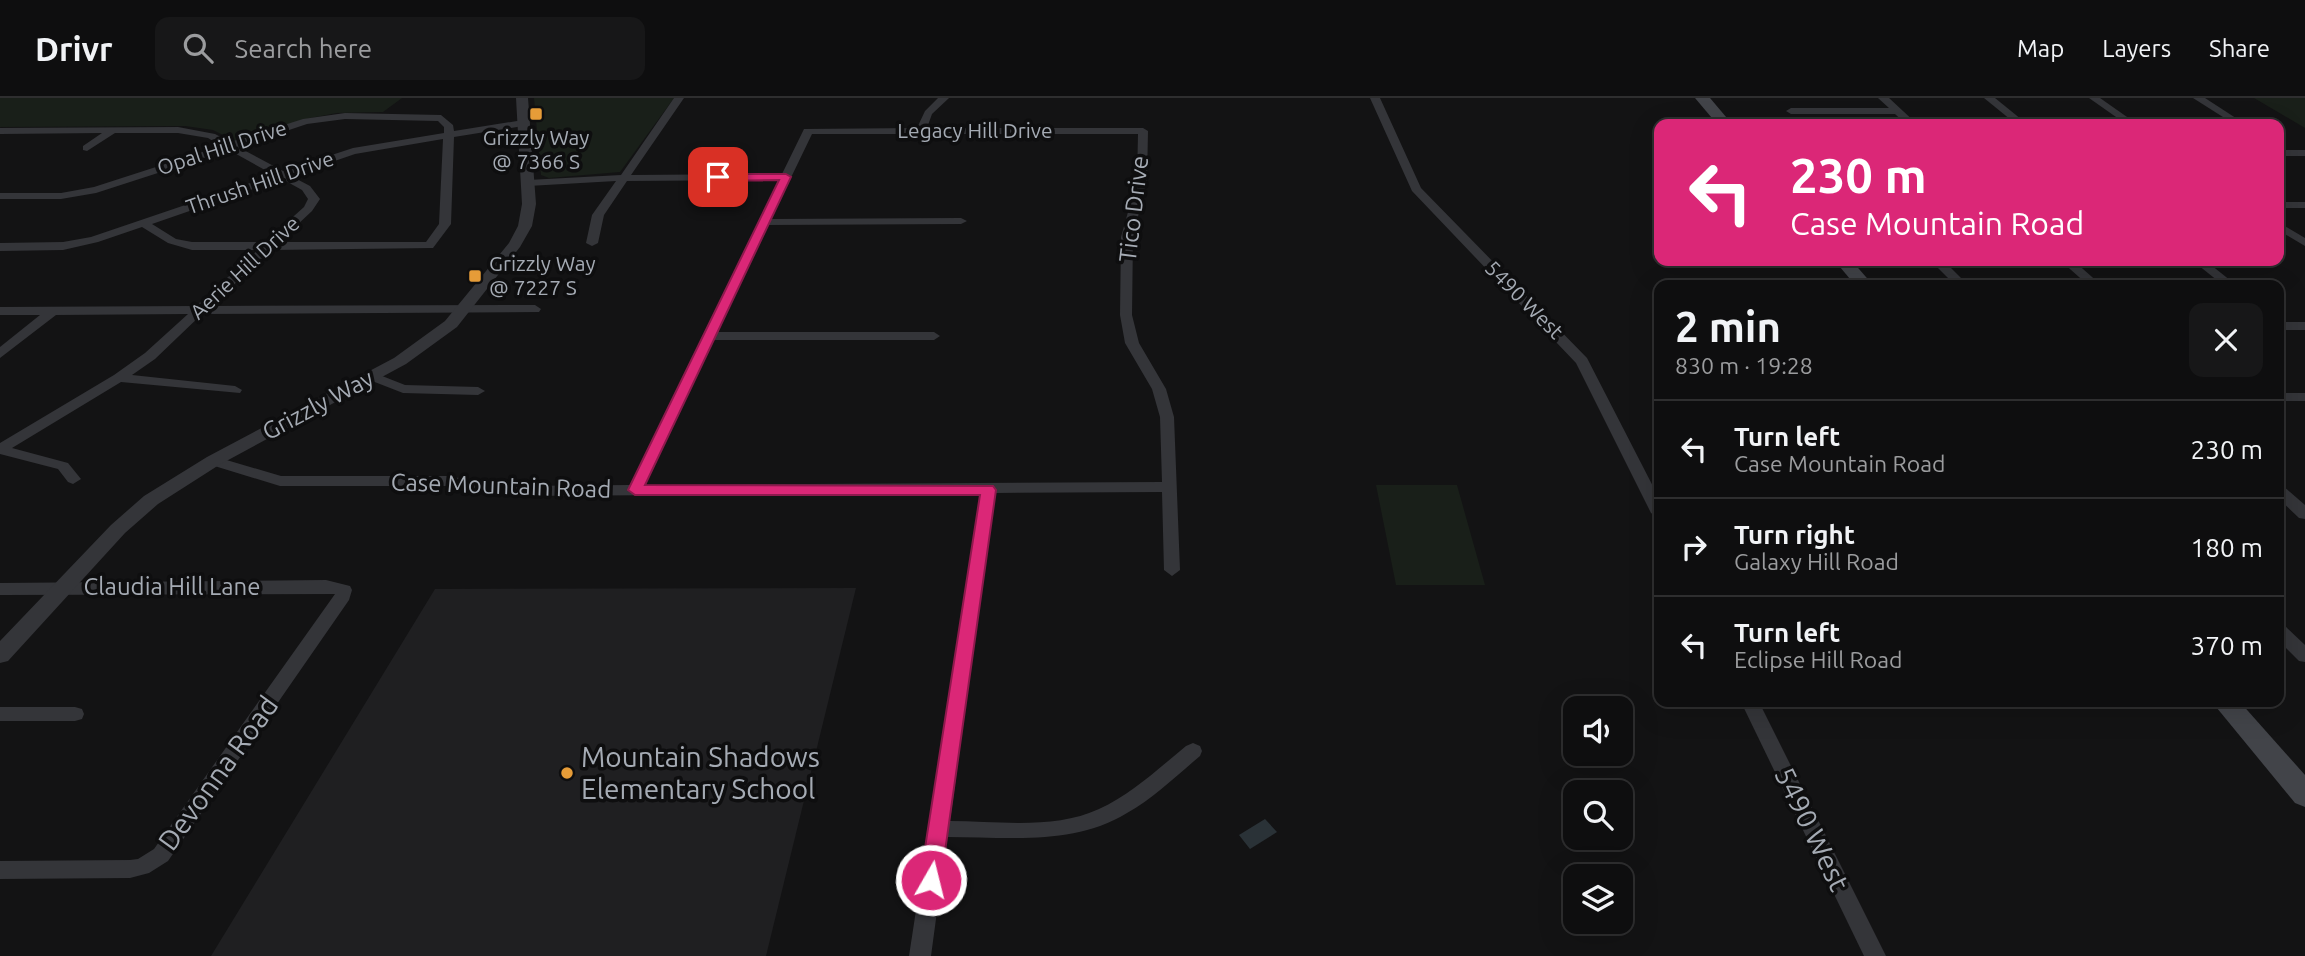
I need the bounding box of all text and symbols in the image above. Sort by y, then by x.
search box [155,17,645,80]
icon: search [179,29,217,67]
text: Drivr [35,30,113,67]
text: Search here [235,34,372,63]
text: Map [2017,35,2064,62]
text: Layers [2102,35,2171,62]
text: Share [2209,35,2270,62]
marker: Grizzly Way @ 7366 S [528,106,544,122]
street label: Opal Hill Drive [154,115,290,179]
street label: Legacy Hill Drive [897,118,1053,142]
place label: Grizzly Way @ 7366 S [483,125,589,173]
street label: Thrush Hill Drive [183,146,337,219]
pin [688,147,748,207]
icon: left [1675,147,1766,238]
text: 230 m [1790,147,1927,202]
street label: Tico Drive [1114,154,1153,264]
icon: arrive [699,158,737,196]
text: Case Mountain Road [1790,205,2084,241]
street label: Aerie Hill Drive [185,211,304,324]
place label: Grizzly Way @ 7227 S [489,251,596,299]
street label: 5490 West [1481,255,1569,343]
marker: Grizzly Way @ 7227 S [467,268,483,284]
text: 2 min [1675,303,1781,350]
button: close [2189,303,2263,377]
text: 830 m · 19:28 [1675,353,1813,378]
street label: Grizzly Way [258,364,378,445]
text: Turn left [1734,422,1840,451]
icon: left [1675,430,1713,468]
text: 230 m [2191,435,2263,464]
text: Case Mountain Road [1734,451,1945,476]
street label: Case Mountain Road [390,468,612,503]
text: Turn right [1734,520,1855,549]
icon: right [1675,528,1713,566]
text: 180 m [2191,533,2263,562]
text: Galaxy Hill Road [1734,549,1899,574]
street label: Claudia Hill Lane [84,573,260,600]
text: Turn left [1734,618,1840,647]
icon: left [1675,626,1713,664]
text: 370 m [2191,631,2263,660]
text: Eclipse Hill Road [1734,647,1903,672]
street label: Devonna Road [151,690,284,856]
map controls [1563,696,1633,934]
button: sound [1563,696,1633,766]
place label: Mountain Shadows Elementary School [581,741,820,804]
street label: 5490 West [1769,762,1856,896]
marker: Mountain Shadows Elementary School [559,765,575,781]
button: search [1563,780,1633,850]
position arrow [894,843,968,917]
button: layers [1563,864,1633,934]

